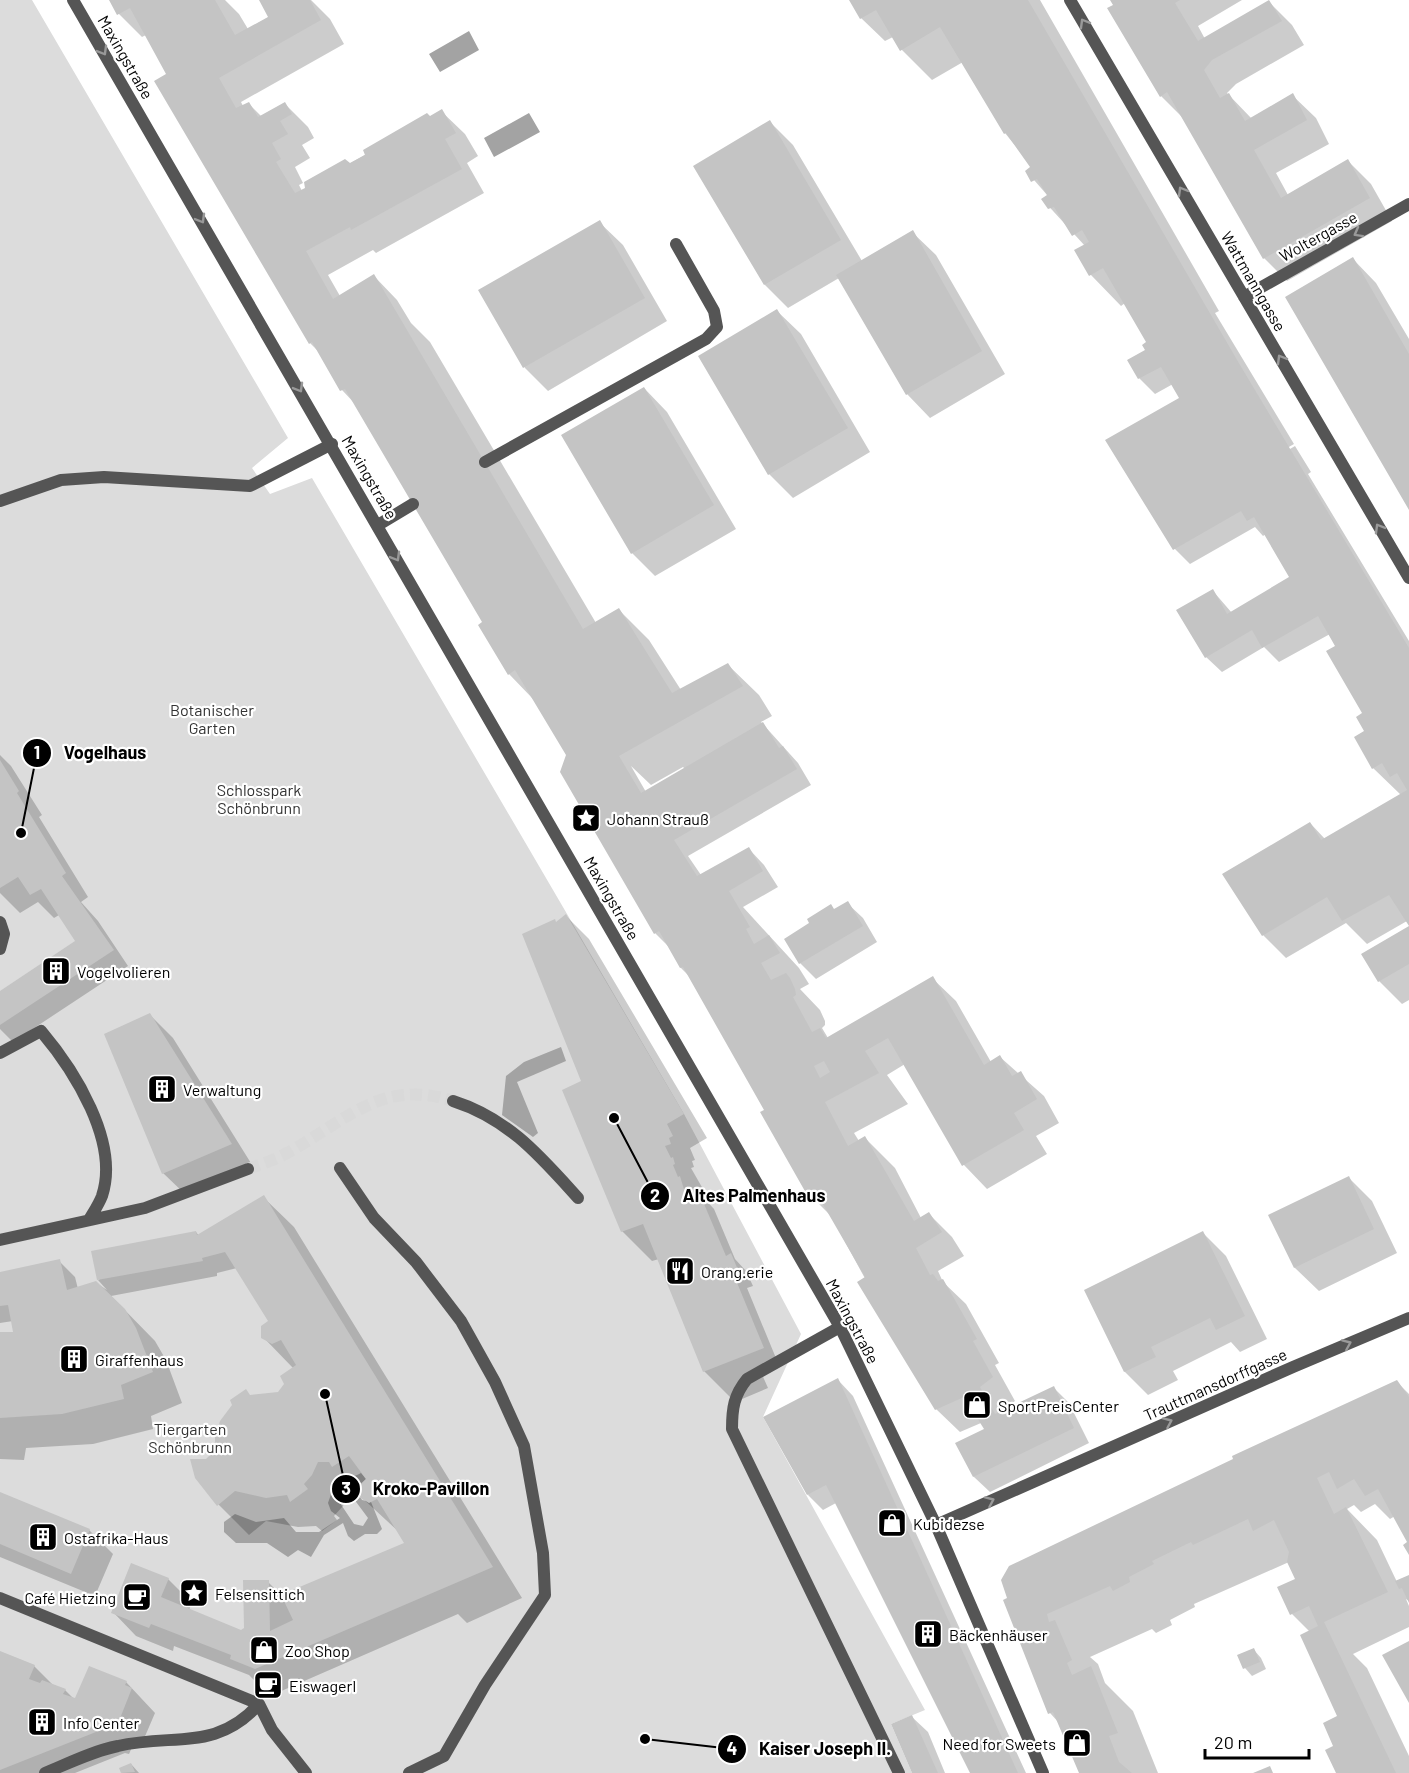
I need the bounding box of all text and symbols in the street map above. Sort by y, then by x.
street label: Maxingstraße [94,12,158,102]
one-way arrow [1079,19,1091,29]
one-way arrow [96,44,107,55]
one-way arrow [1178,187,1189,197]
street label: Woltergasse [1276,207,1360,265]
one-way arrow [194,213,205,223]
one-way arrow [1354,226,1364,237]
street label: Wattmanngasse [1218,228,1290,334]
one-way arrow [1276,355,1288,365]
one-way arrow [292,382,303,392]
street label: Maxingstraße [338,432,402,522]
one-way arrow [1375,524,1387,534]
one-way arrow [389,550,401,561]
park label: Botanischer Garten [170,700,254,737]
callout: Vogelhaus [22,735,158,771]
text: 1 [34,741,40,763]
text: Vogelhaus [64,741,146,763]
park label: Schlosspark Schönbrunn [217,780,301,817]
place icon: Johann Strauß [570,802,602,834]
place label: Johann Strauß [607,809,709,828]
street label: Maxingstraße [580,853,644,943]
building icon: Vogelvolieren [40,955,72,987]
place label: Vogelvolieren [77,962,170,981]
building icon: Verwaltung [146,1073,178,1105]
place label: Verwaltung [183,1080,261,1099]
callout: Altes Palmenhaus [640,1178,837,1214]
text: 2 [650,1184,660,1206]
text: Altes Palmenhaus [683,1184,825,1206]
restaurant icon: Orang.erie [664,1255,696,1287]
place label: Orang.erie [701,1262,773,1281]
street label: Maxingstraße [823,1275,883,1367]
one-way arrow [1340,1339,1351,1351]
building icon: Giraffenhaus [58,1343,90,1375]
street label: Trauttmansdorffgasse [1140,1344,1290,1424]
place label: Giraffenhaus [95,1350,184,1369]
shop icon: SportPreisCenter [961,1389,993,1421]
place label: SportPreisCenter [998,1396,1119,1415]
one-way arrow [1162,1418,1173,1430]
park label: Tiergarten Schönbrunn [148,1419,232,1456]
callout: Kroko-Pavillon [331,1471,501,1507]
text: 3 [341,1477,351,1499]
text: Kroko-Pavillon [373,1477,489,1499]
one-way arrow [983,1497,994,1509]
shop icon: Kubidezse [876,1507,908,1539]
place label: Kubidezse [913,1514,985,1533]
building icon: Ostafrika-Haus [27,1521,59,1553]
place label: Ostafrika-Haus [64,1528,168,1547]
place icon: Felsensittich [178,1577,210,1609]
cafe icon: Café Hietzing [121,1581,153,1613]
place label: Felsensittich [215,1584,305,1603]
place label: Café Hietzing [24,1588,116,1607]
building icon: Bäckenhäuser [912,1618,944,1650]
place label: Bäckenhäuser [949,1625,1048,1644]
shop icon: Zoo Shop [248,1634,280,1666]
place label: Zoo Shop [285,1641,350,1660]
cafe icon: Eiswagerl [252,1669,284,1701]
place label: Eiswagerl [289,1676,356,1695]
building icon: Info Center [26,1706,58,1738]
place label: Info Center [63,1713,140,1732]
scale bar [1205,1722,1308,1760]
shop icon: Need for Sweets [1061,1727,1093,1759]
callout: Kaiser Joseph II. [717,1731,903,1767]
text: 20 m [1214,1731,1252,1753]
place label: Need for Sweets [942,1734,1056,1753]
text: 4 [727,1737,738,1759]
text: Kaiser Joseph II. [759,1737,891,1759]

